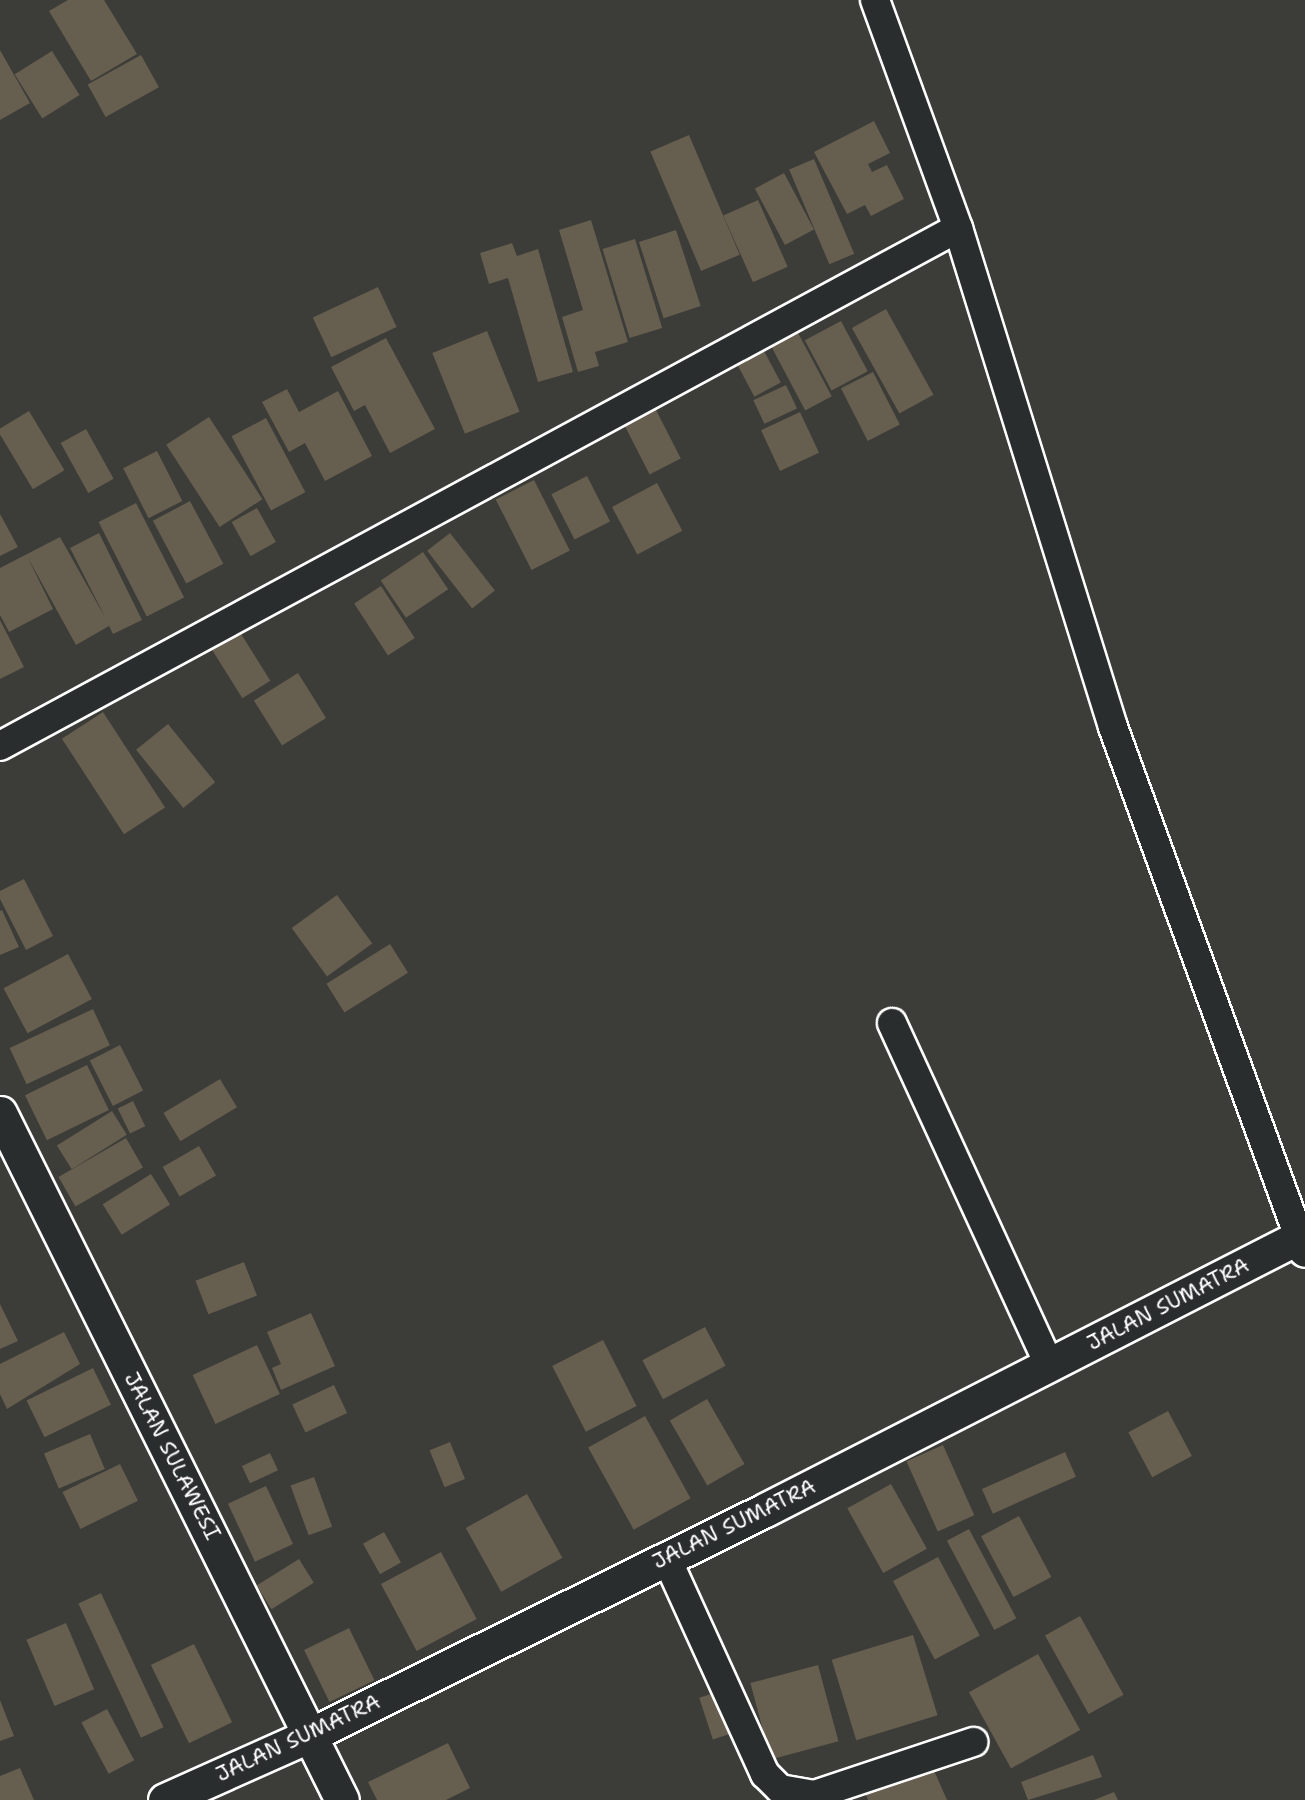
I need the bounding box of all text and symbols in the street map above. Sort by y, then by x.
street label: JALAN SUMATRA [1083,1252,1253,1356]
street label: JALAN SULAWESI [119,1368,225,1544]
street label: JALAN SUMATRA [648,1474,820,1574]
street label: JALAN SUMATRA [212,1689,384,1787]

